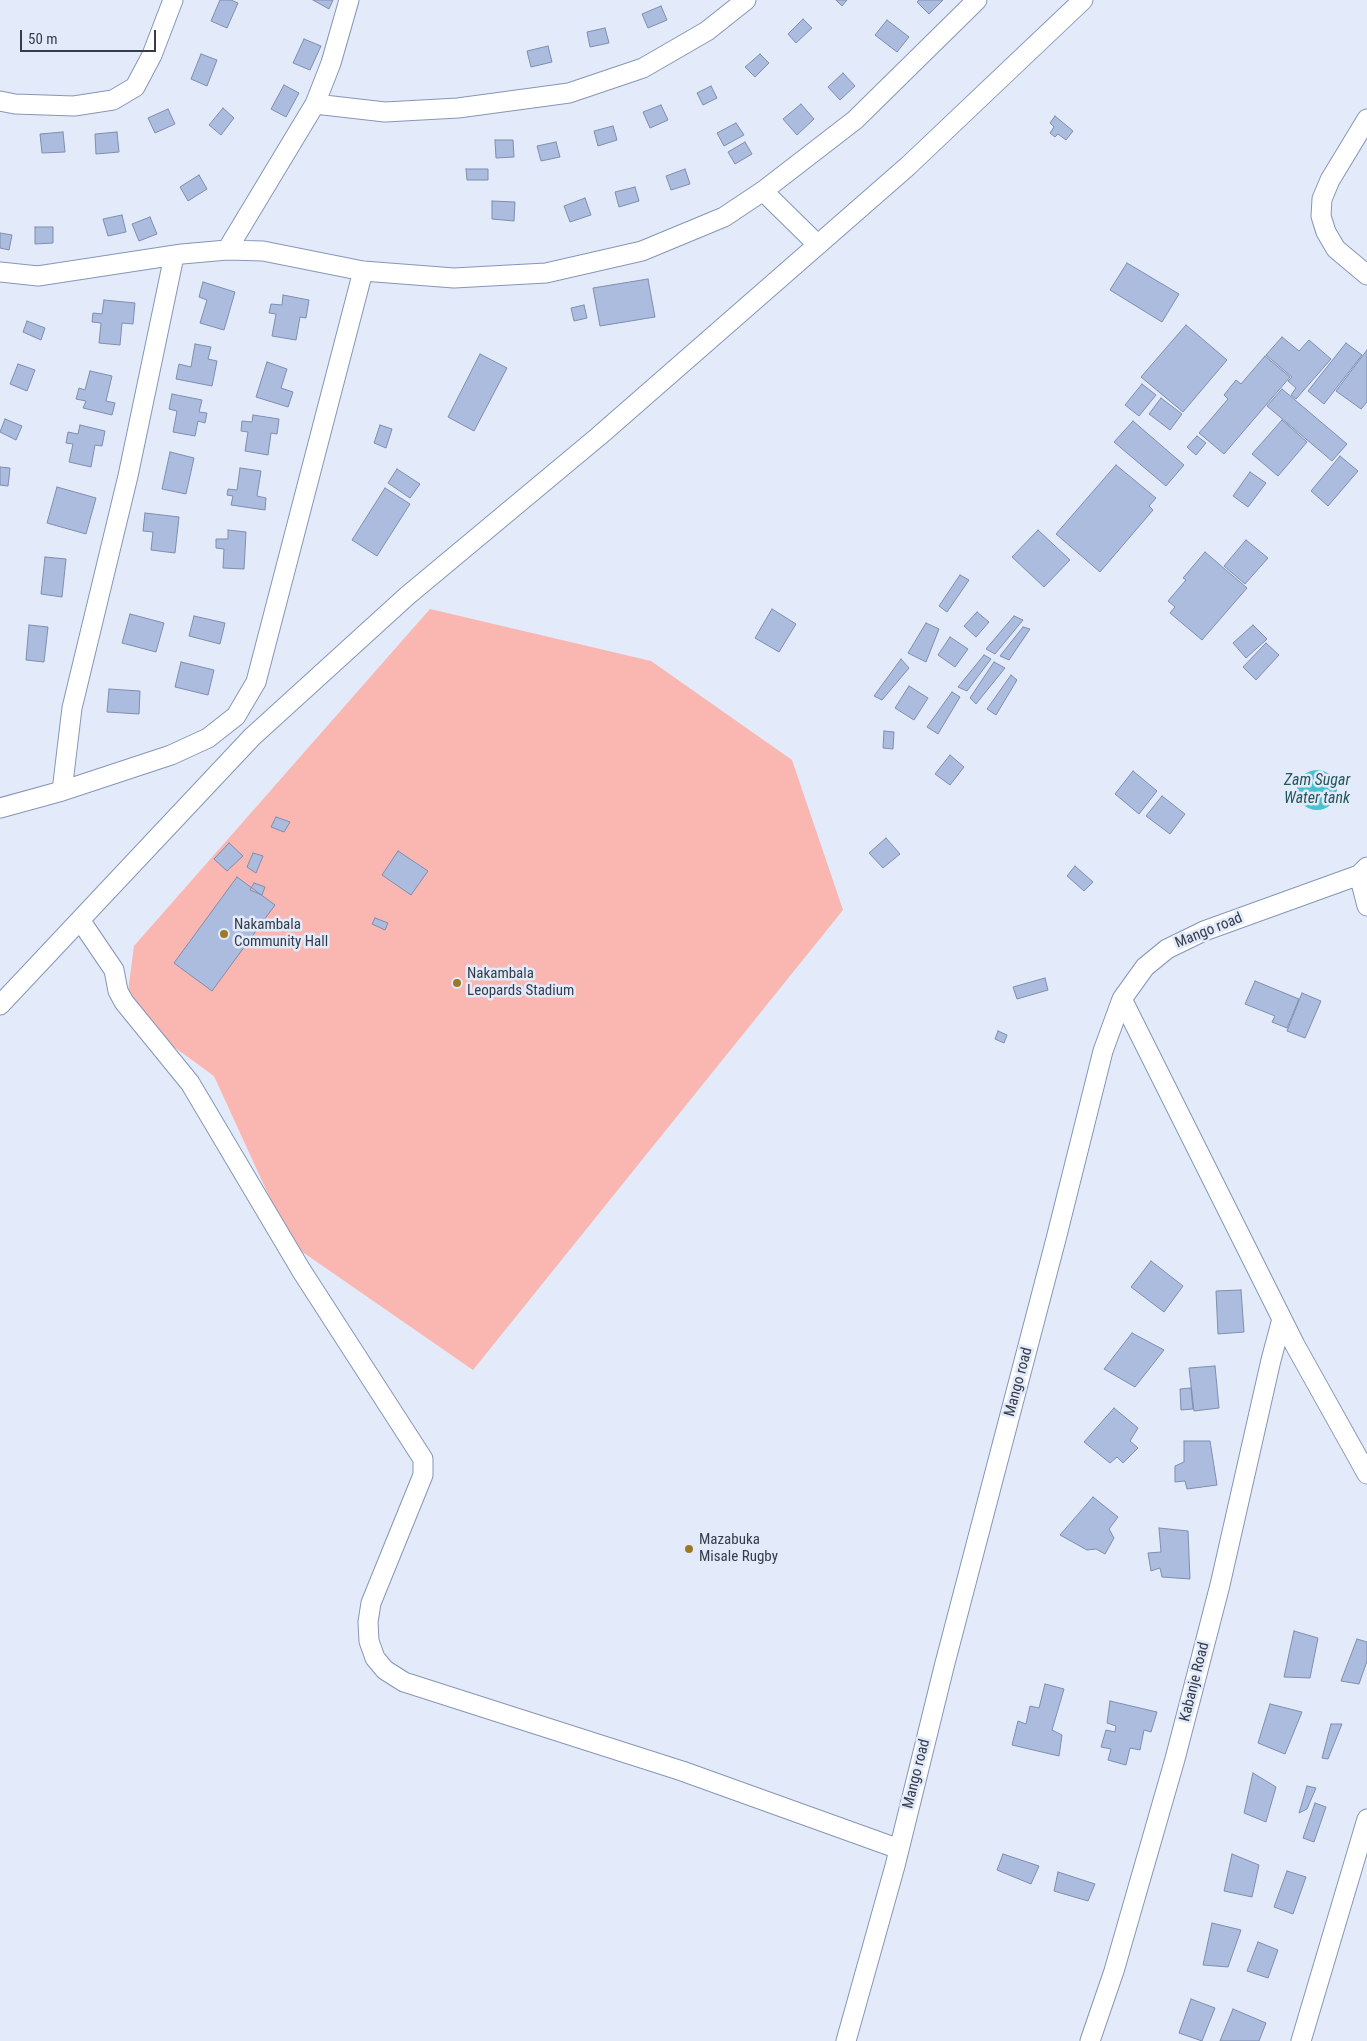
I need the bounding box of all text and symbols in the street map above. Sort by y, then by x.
scale bar [22,20,159,52]
text: 50 m [28,30,58,48]
water label: Zam Sugar Water tank [1284,771,1350,809]
street label: Mango road [1173,909,1245,953]
place label: Nakambala Community Hall [234,916,328,951]
marker: Nakambala Community Hall [218,928,230,940]
place label: Nakambala Leopards Stadium [467,965,574,1000]
marker: Nakambala Leopards Stadium [451,977,463,989]
street label: Mango road [1001,1346,1037,1418]
place label: Mazabuka Misale Rugby [699,1531,778,1566]
marker: Mazabuka Misale Rugby [683,1543,695,1555]
street label: Kabanje Road [1176,1640,1214,1724]
street label: Mango road [900,1738,934,1810]

